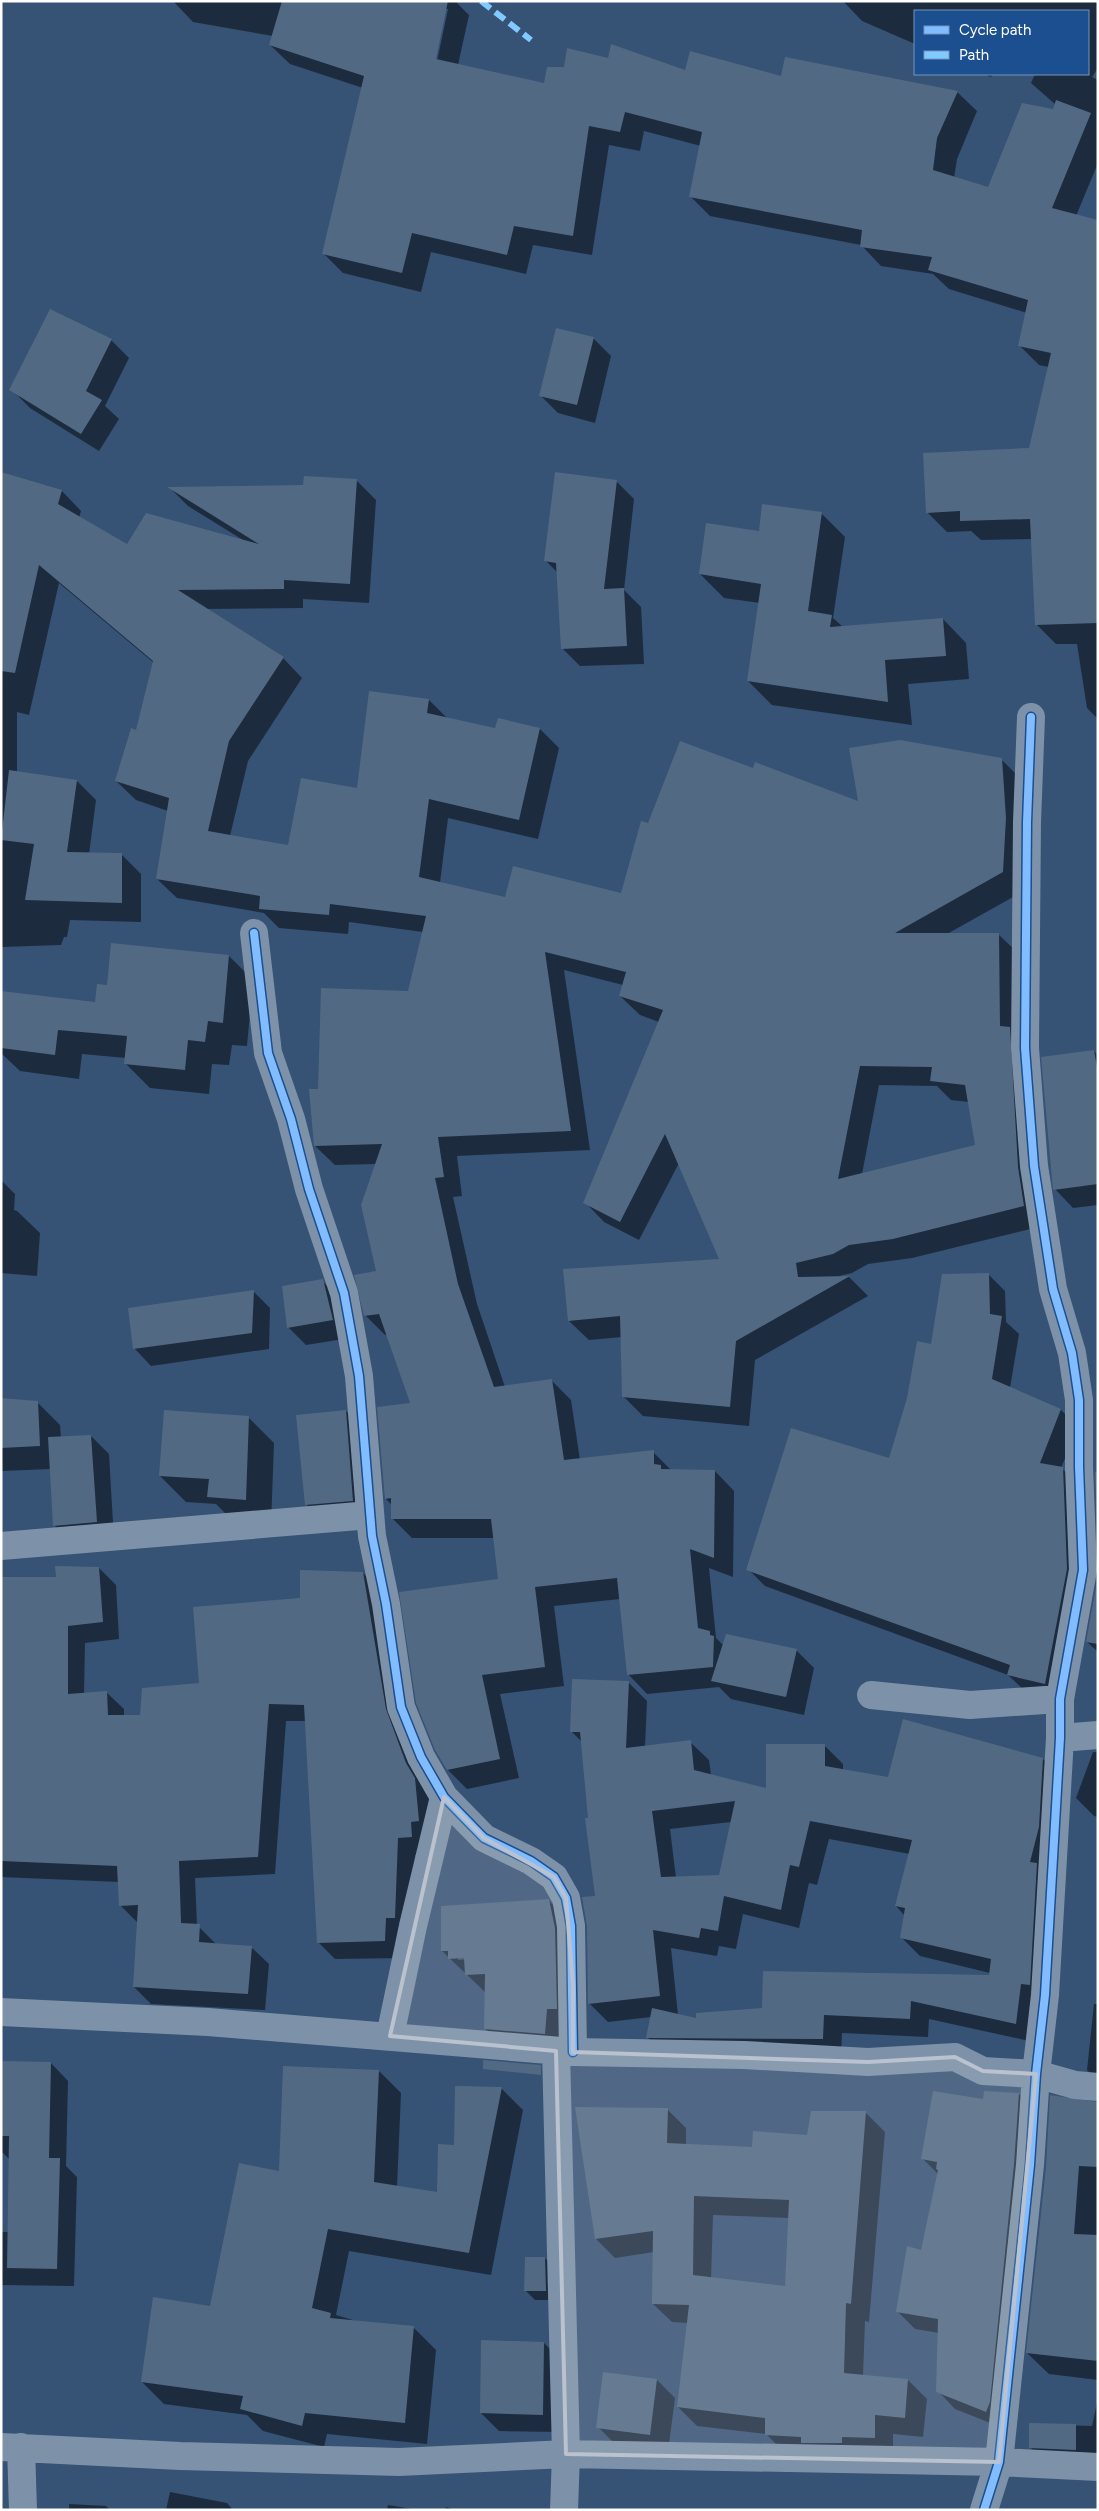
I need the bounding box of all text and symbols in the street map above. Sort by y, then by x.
legend [914,10,1089,75]
text: Cycle path [959,21,1031,39]
text: Path [959,46,989,64]

